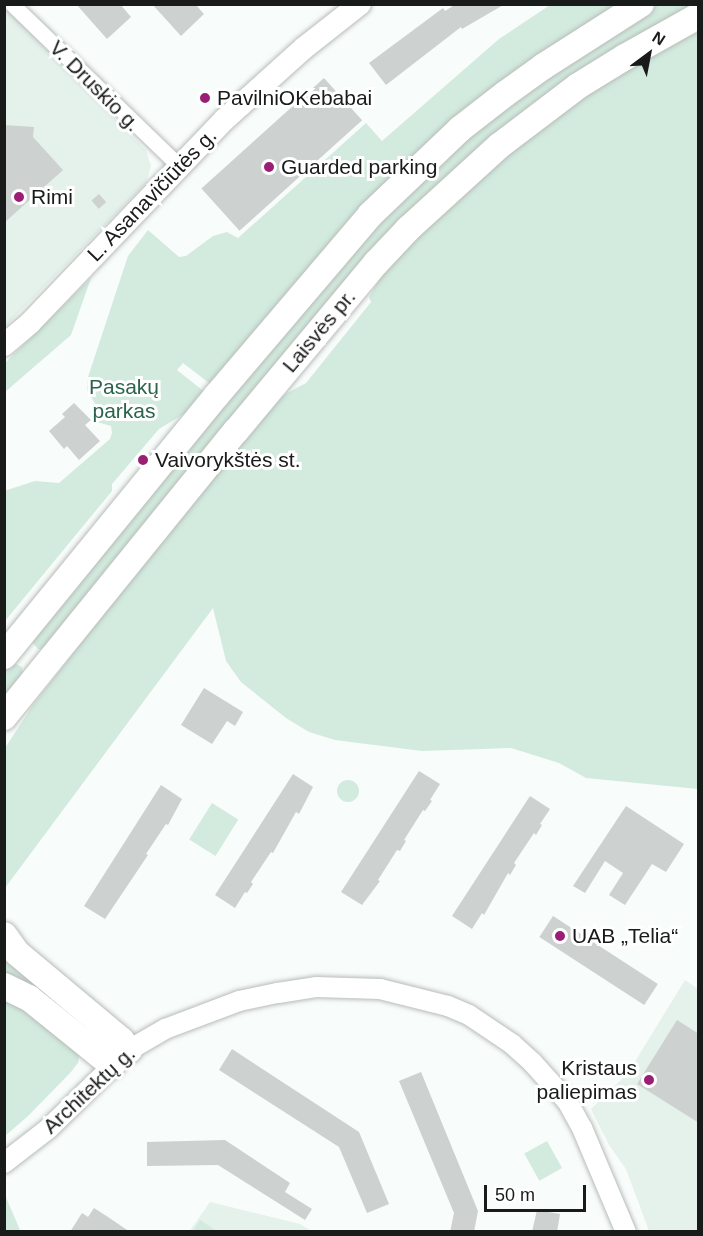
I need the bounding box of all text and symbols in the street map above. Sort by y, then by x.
north arrow [619,24,679,84]
text: N [649,28,668,49]
street label: V. Druskio g. [44,35,146,137]
place label: PavilniOKebabai [217,85,372,111]
marker: PavilniOKebabai [198,91,212,105]
street label: L. Asanavičiūtės g. [82,123,222,267]
place label: Guarded parking [281,154,437,180]
marker: Guarded parking [262,160,276,174]
place label: Rimi [31,184,73,210]
marker: Rimi [12,190,26,204]
street label: Laisvės pr. [277,284,361,378]
park label: Pasakų parkas [89,374,159,424]
place label: Vaivorykštės st. [155,447,300,473]
marker: Vaivorykštės st. [136,453,150,467]
place label: UAB „Telia“ [572,923,678,949]
marker: UAB „Telia“ [553,929,567,943]
street label: Architektų g. [38,1041,140,1139]
place label: Kristaus paliepimas [537,1055,637,1105]
marker: Kristaus paliepimas [642,1073,656,1087]
scale bar [487,1173,589,1211]
text: 50 m [495,1185,535,1205]

